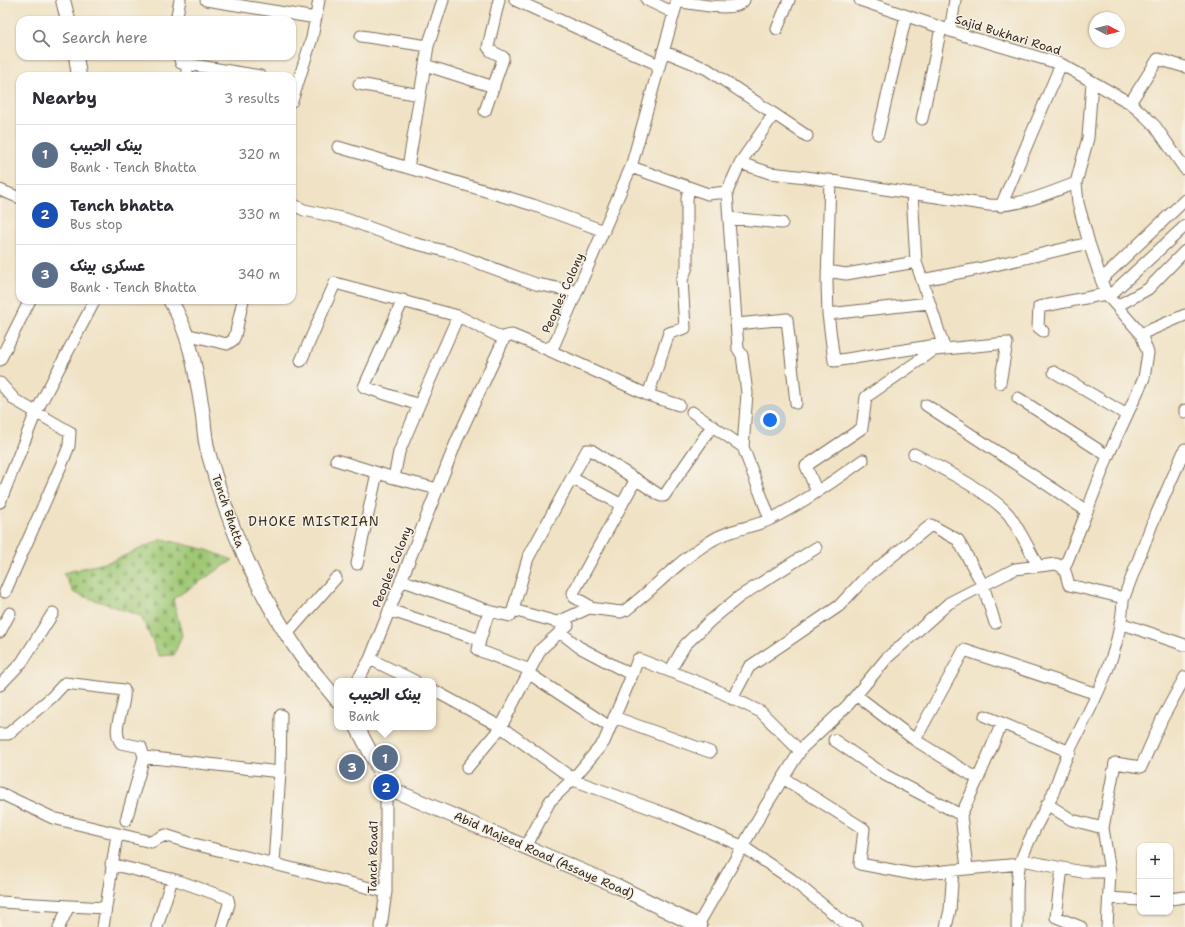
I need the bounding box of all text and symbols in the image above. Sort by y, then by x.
street label: Sajid Bukhari Road [953,11,1063,59]
north arrow [1089,12,1125,48]
search box [16,16,296,60]
icon: search [30,27,52,49]
text: Search here [62,28,148,48]
text: Nearby [32,87,97,109]
text: 3 results [224,90,280,107]
text: بينک الحبيب [70,136,142,156]
text: 1 [42,146,48,163]
text: 320 m [238,146,280,163]
text: Bank · Tench Bhatta [70,159,196,176]
text: Tench bhatta [70,196,174,216]
text: 2 [40,206,50,223]
text: 330 m [238,206,280,223]
text: Bus stop [70,216,122,233]
street label: Peoples Colony [538,250,588,336]
text: عسکری بینک [70,256,145,276]
text: 3 [40,266,50,283]
text: 340 m [238,266,280,283]
text: Bank · Tench Bhatta [70,279,196,296]
your location [760,410,780,430]
street label: Tench Bhatta [208,472,248,550]
district label: DHOKE MISTRIAN [248,513,380,530]
street label: Peoples Colony [368,524,416,610]
popup [334,678,436,730]
text: بينک الحبيب [349,685,421,705]
text: Bank [349,708,380,725]
pin: 1 [372,743,398,773]
pin: 3 [339,752,365,782]
pin: 2 [373,772,399,802]
street label: Abid Majeed Road (Assaye Road) [451,808,637,902]
street label: Tanch Road1 [364,820,382,894]
map controls [1137,843,1173,915]
button: + [1137,843,1173,879]
button: − [1137,879,1173,915]

